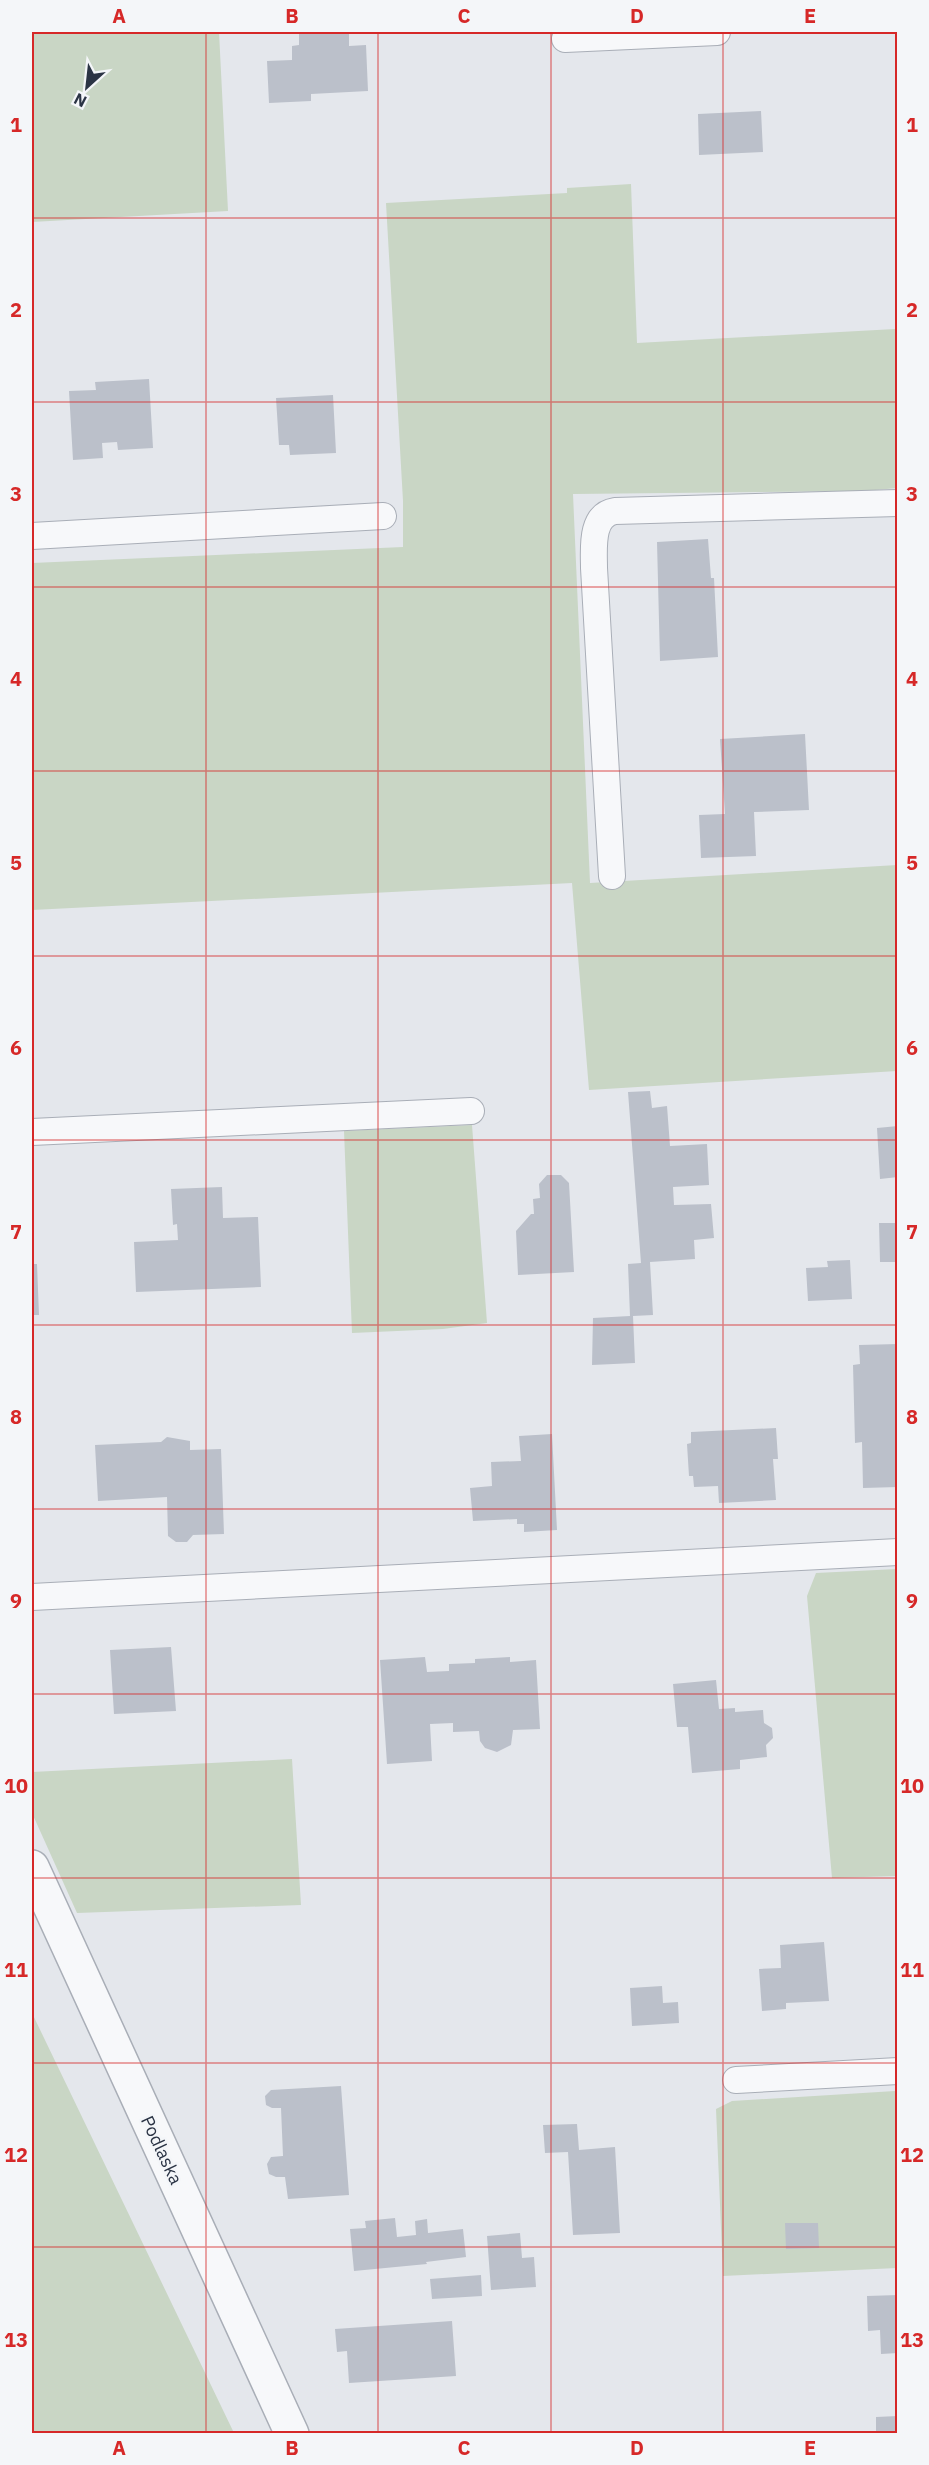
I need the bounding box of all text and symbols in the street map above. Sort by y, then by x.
text: A [112,2,126,29]
text: B [285,2,299,29]
text: C [457,2,471,29]
text: D [630,2,644,29]
text: E [804,2,816,29]
north arrow [57,57,117,117]
text: N [70,89,90,112]
text: 1 [10,111,22,138]
text: 1 [906,111,918,138]
text: 2 [10,296,22,323]
text: 2 [906,296,918,323]
text: 3 [10,480,22,507]
text: 3 [906,480,918,507]
text: 4 [10,665,22,692]
text: 4 [906,665,918,692]
text: 5 [10,849,22,876]
text: 5 [906,849,918,876]
text: 6 [10,1034,22,1061]
text: 6 [906,1034,918,1061]
text: 7 [10,1218,22,1245]
text: 7 [906,1218,918,1245]
text: 8 [10,1403,22,1430]
text: 8 [906,1403,918,1430]
text: 9 [10,1587,22,1614]
text: 9 [906,1587,918,1614]
text: 10 [4,1772,28,1799]
text: 10 [900,1772,924,1799]
text: 11 [4,1956,28,1983]
text: 11 [900,1956,924,1983]
street label: Podlaska [136,2112,188,2188]
text: 12 [4,2141,28,2168]
text: 12 [900,2141,924,2168]
text: 13 [4,2326,28,2353]
text: 13 [900,2326,924,2353]
text: A [112,2434,126,2461]
text: B [285,2434,299,2461]
text: C [457,2434,471,2461]
text: D [630,2434,644,2461]
text: E [804,2434,816,2461]

